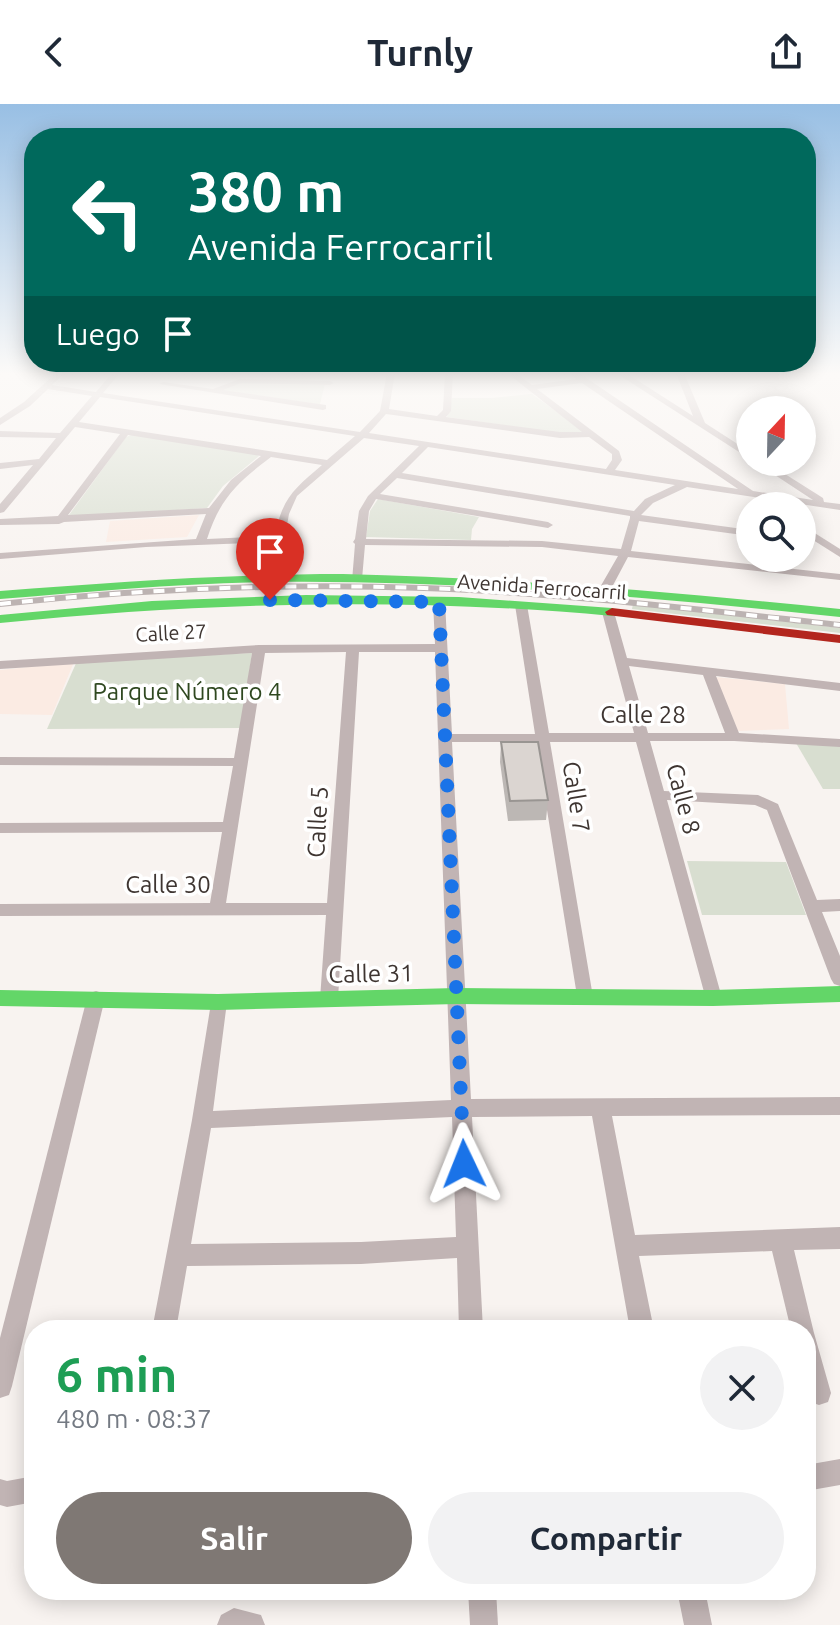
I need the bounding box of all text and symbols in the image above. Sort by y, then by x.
icon: back [32,30,76,74]
icon: share [764,30,808,74]
text: Turnly [367,32,473,73]
icon: left [56,160,160,264]
text: 380 m [188,160,344,223]
text: Avenida Ferrocarril [188,226,493,267]
icon: arrive [156,312,200,356]
text: Luego [56,317,140,351]
north arrow [736,396,816,476]
map controls [736,396,816,572]
button: search [736,492,816,572]
pin [236,518,304,600]
icon: arrive [248,530,292,574]
street label: Avenida Ferrocarril [457,569,627,604]
street label: Calle 27 [135,619,207,646]
park label: Parque Número 4 [93,678,281,705]
street label: Calle 28 [600,701,686,728]
street label: Calle 7 [558,759,595,835]
street label: Calle 8 [661,761,706,837]
street label: Calle 5 [302,785,333,859]
street label: Calle 30 [125,871,211,898]
street label: Calle 31 [328,959,414,988]
position arrow [422,1122,506,1206]
button: close [700,1346,784,1430]
text: 6 min [56,1347,177,1401]
text: 480 m · 08:37 [56,1404,212,1433]
button: Salir [56,1492,412,1584]
button: Compartir [428,1492,784,1584]

